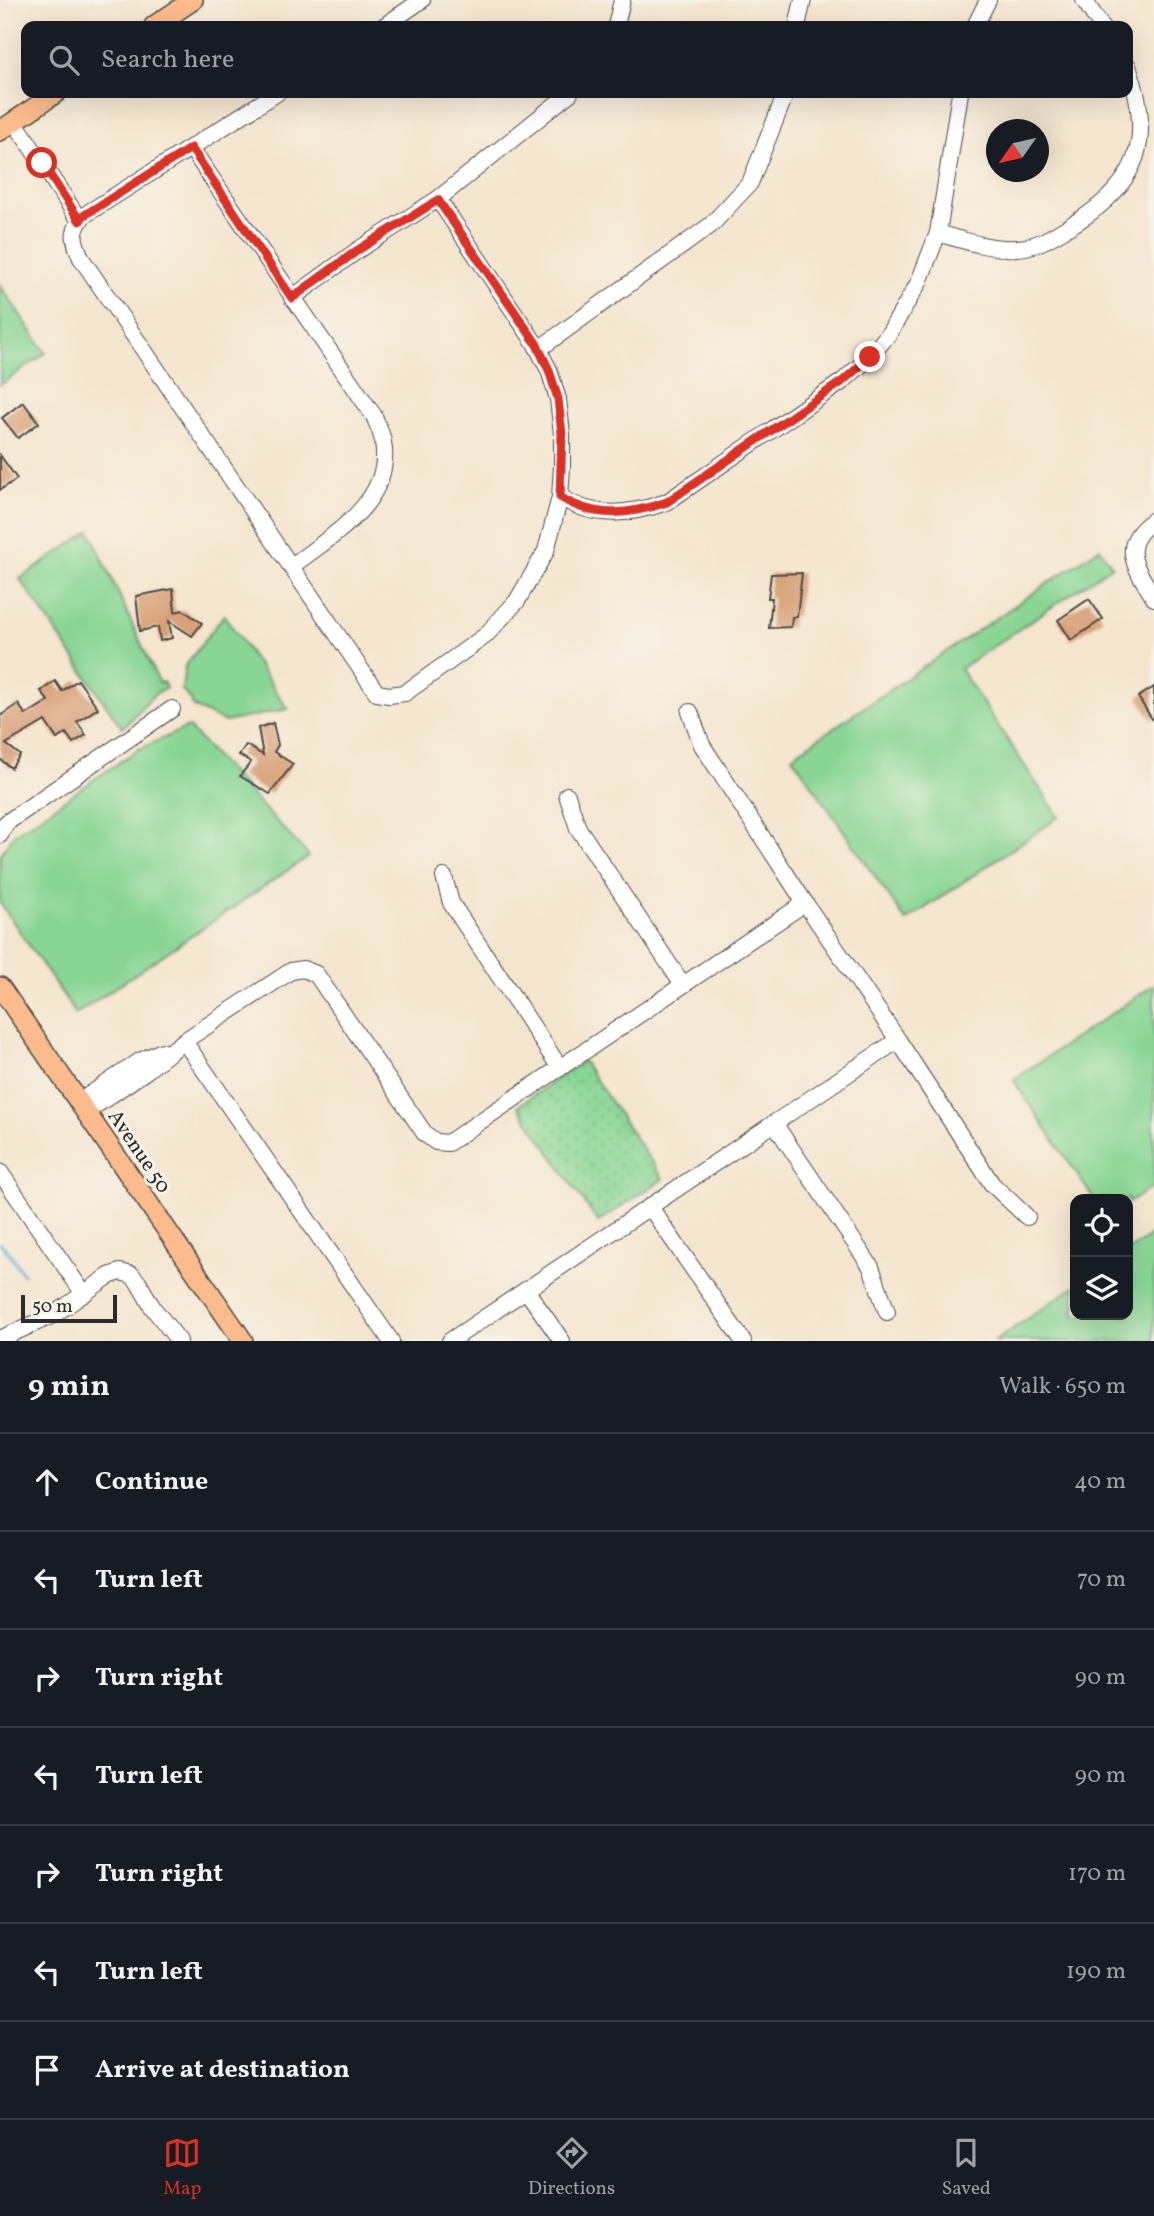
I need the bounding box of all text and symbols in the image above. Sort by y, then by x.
search box [21,21,1133,98]
icon: search [45,41,83,79]
text: Search here [101,42,234,78]
north arrow [986,119,1049,182]
route start [26,147,57,178]
route end [854,341,885,372]
street label: Avenue 50 [100,1104,177,1199]
map controls [1070,1194,1133,1320]
button: locate [1070,1194,1133,1257]
button: layers [1070,1257,1133,1320]
scale bar [21,1292,117,1324]
text: 50 m [32,1294,73,1320]
text: 9 min [28,1366,110,1408]
text: Walk · 650 m [999,1371,1126,1403]
icon: ahead [28,1463,66,1501]
text: Continue [95,1464,208,1500]
text: 40 m [1074,1466,1126,1498]
icon: left [28,1561,66,1599]
text: Turn left [95,1562,203,1598]
text: 70 m [1077,1564,1126,1596]
icon: right [28,1659,66,1697]
text: Turn right [95,1660,223,1696]
text: 90 m [1075,1662,1126,1694]
icon: left [28,1757,66,1795]
text: Turn left [95,1758,203,1794]
text: 90 m [1075,1760,1126,1792]
icon: right [28,1855,66,1893]
text: Turn right [95,1856,223,1892]
text: 170 m [1068,1858,1126,1890]
icon: left [28,1953,66,1991]
text: Turn left [95,1954,203,1990]
text: 190 m [1066,1956,1126,1988]
icon: arrive [28,2051,66,2089]
text: Arrive at destination [95,2052,350,2088]
tab: Map [163,2134,201,2202]
tab: Directions [528,2134,615,2202]
tab: Saved [942,2134,991,2202]

